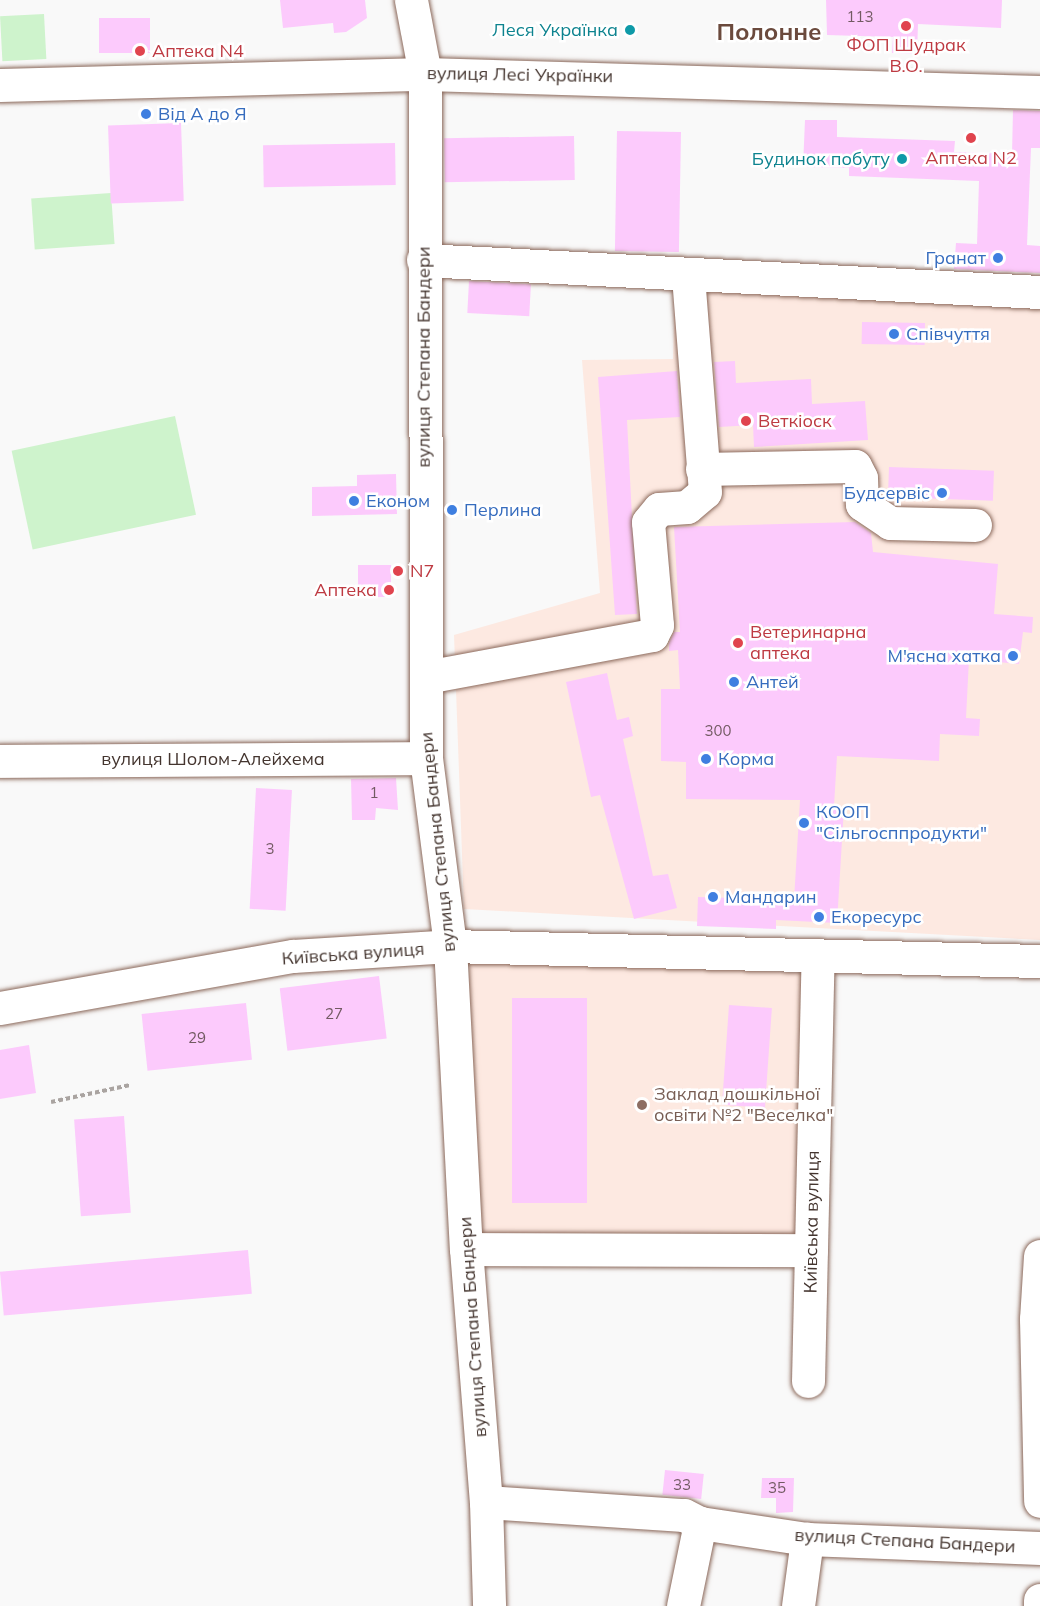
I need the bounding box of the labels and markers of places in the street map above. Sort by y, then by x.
place label: Леся Українка [492,19,618,41]
marker: ФОП Шудрак В.О. [899,19,913,33]
marker: Леся Українка [623,23,637,37]
place label: ФОП Шудрак В.О. [846,35,966,78]
place label: Аптека N4 [152,40,244,62]
marker: Аптека N4 [133,44,147,58]
place label: Від А до Я [158,103,247,125]
marker: Від А до Я [139,107,153,121]
marker: Аптека N2 [964,131,978,145]
place label: Аптека N2 [925,147,1017,169]
place label: Будинок побуту [752,148,890,170]
marker: Будинок побуту [895,152,909,166]
place label: Гранат [926,247,986,269]
marker: Гранат [991,251,1005,265]
place label: Співчуття [906,323,990,345]
marker: Співчуття [887,327,901,341]
place label: Веткіоск [758,410,832,432]
marker: Веткіоск [739,414,753,428]
place label: Будсервіс [844,482,930,504]
marker: Будсервіс [935,486,949,500]
place label: Економ [366,490,430,512]
marker: Економ [347,494,361,508]
place label: Перлина [464,499,542,521]
marker: Перлина [445,503,459,517]
place label: N7 [410,560,434,582]
marker: N7 [391,564,405,578]
place label: Аптека [314,579,377,601]
marker: Аптека [382,583,396,597]
place label: Ветеринарна аптека [750,622,866,664]
marker: Ветеринарна аптека [731,636,745,650]
place label: М'ясна хатка [888,645,1001,667]
marker: М'ясна хатка [1006,649,1020,663]
place label: Антей [746,671,799,693]
marker: Антей [727,675,741,689]
place label: Корма [718,748,774,770]
marker: Корма [699,752,713,766]
place label: КООП "Сільгосппродукти" [816,802,987,844]
marker: КООП "Сільгосппродукти" [797,816,811,830]
place label: Мандарин [725,886,817,908]
marker: Мандарин [706,890,720,904]
place label: Екоресурс [831,906,922,928]
marker: Екоресурс [812,910,826,924]
place label: Заклад дошкільної освіти №2 "Веселка" [654,1084,833,1126]
marker: Заклад дошкільної освіти №2 "Веселка" [635,1098,649,1112]

